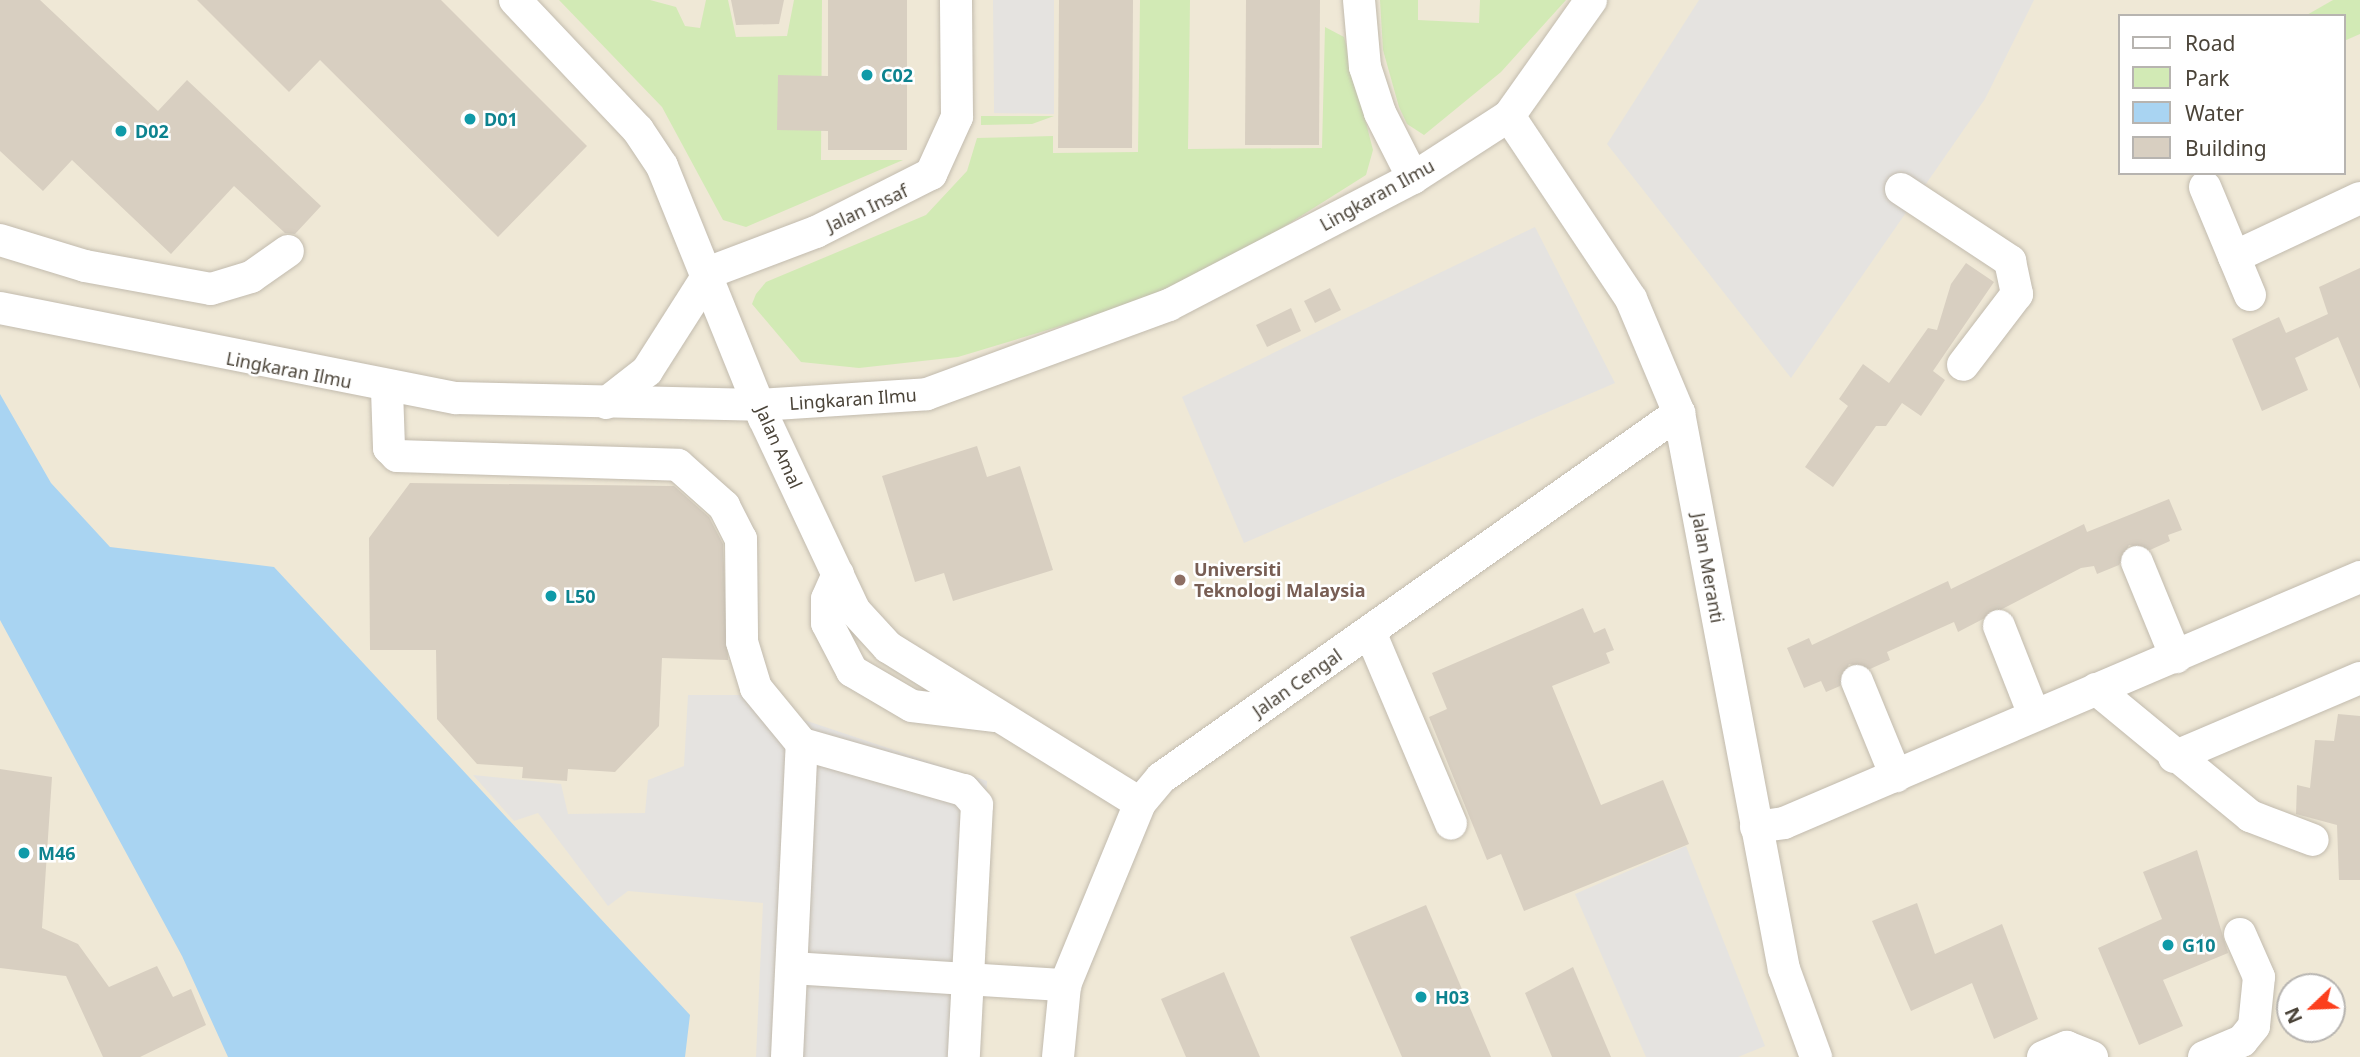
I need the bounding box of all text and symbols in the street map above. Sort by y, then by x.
legend [2118,14,2346,175]
text: Road [2185,29,2235,57]
place label: C02 [881,64,913,86]
text: Park [2185,64,2229,92]
marker: C02 [859,67,875,83]
text: Water [2185,99,2244,127]
place label: D01 [484,108,518,130]
marker: D01 [462,111,478,127]
place label: D02 [135,120,169,142]
marker: D02 [113,123,129,139]
text: Building [2185,134,2267,162]
street label: Lingkaran Ilmu [1316,155,1438,235]
street label: Jalan Insaf [823,180,911,236]
street label: Lingkaran Ilmu [224,347,354,393]
street label: Lingkaran Ilmu [789,384,917,414]
street label: Jalan Amal [751,402,807,492]
street label: Jalan Meranti [1688,511,1728,625]
place label: Universiti Teknologi Malaysia [1194,559,1365,602]
marker: Universiti Teknologi Malaysia [1172,572,1188,588]
place label: L50 [565,585,596,607]
marker: L50 [543,588,559,604]
street label: Jalan Cengal [1248,644,1346,722]
place label: M46 [38,842,76,864]
marker: M46 [16,845,32,861]
place label: G10 [2182,934,2216,956]
marker: G10 [2160,937,2176,953]
north arrow [2276,973,2346,1043]
place label: H03 [1435,986,1469,1008]
marker: H03 [1413,989,1429,1005]
text: N [2279,1003,2308,1028]

